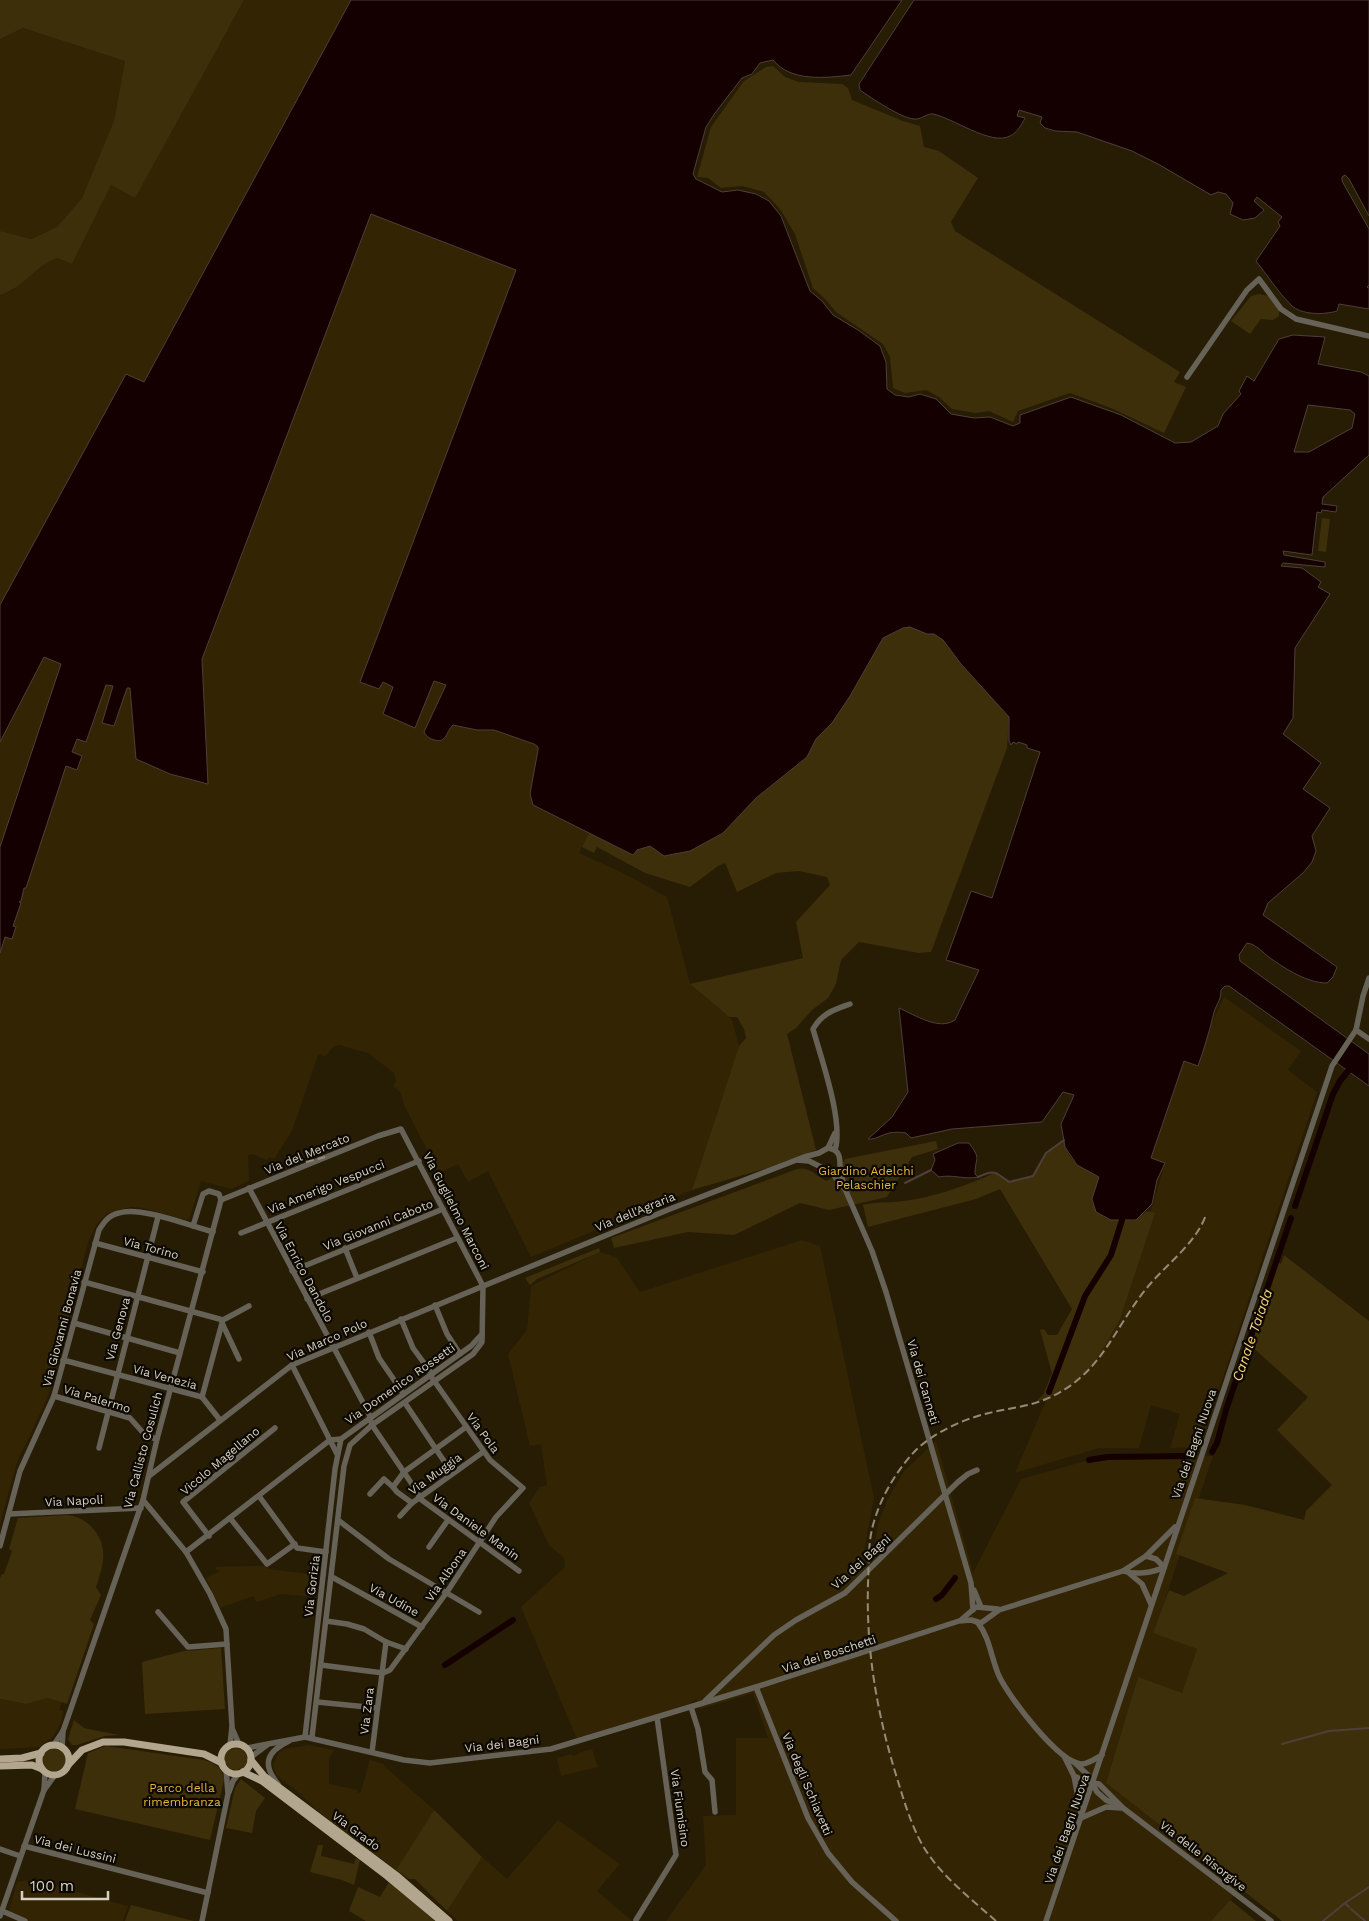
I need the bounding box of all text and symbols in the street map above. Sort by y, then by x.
street label: Via del Mercato [262,1131,352,1177]
street label: Via Guglielmo Marconi [420,1150,492,1272]
street label: Via Amerigo Vespucci [266,1157,386,1217]
park label: Giardino Adelchi Pelaschier [818,1164,914,1192]
street label: Via dell'Agraria [593,1189,677,1234]
street label: Via Giovanni Caboto [321,1196,435,1254]
street label: Via Enrico Dandolo [272,1220,336,1324]
street label: Via Torino [122,1234,180,1262]
street label: Via Giovanni Bonavia [40,1268,84,1388]
water label: Canale Taiada [1229,1286,1275,1383]
street label: Via Genova [103,1296,133,1362]
street label: Via Marco Polo [285,1316,369,1364]
street label: Via dei Canneti [904,1338,942,1426]
street label: Via Domenico Rossetti [342,1341,458,1427]
street label: Via Venezia [131,1362,199,1392]
street label: Via Palermo [62,1382,132,1416]
street label: Via dei Bagni Nuova [1169,1387,1219,1501]
street label: Via Callisto Cosulich [121,1390,165,1510]
street label: Via Pola [464,1410,502,1456]
street label: Vicolo Magellano [178,1424,262,1498]
street label: Via Muggia [406,1450,464,1498]
street label: Via Daniele Manin [430,1491,522,1563]
street label: Via Napoli [44,1492,104,1510]
street label: Via dei Bagni [828,1532,894,1592]
street label: Via Albona [423,1546,470,1604]
street label: Via Gorizia [301,1554,323,1618]
street label: Via Udine [367,1581,422,1620]
street label: Via dei Boschetti [780,1632,878,1676]
street label: Via Zara [357,1686,377,1735]
street label: Via degli Schiavetti [779,1730,835,1838]
street label: Via dei Bagni [464,1732,540,1756]
street label: Via Fiumisino [668,1768,692,1848]
street label: Via dei Bagni Nuova [1042,1772,1092,1886]
park label: Parco della rimembranza [143,1781,221,1809]
street label: Via Grado [329,1808,383,1854]
street label: Via delle Risorgive [1157,1818,1249,1894]
street label: Via dei Lussini [32,1832,118,1866]
scale bar [22,1868,109,1900]
text: 100 m [30,1877,74,1895]

